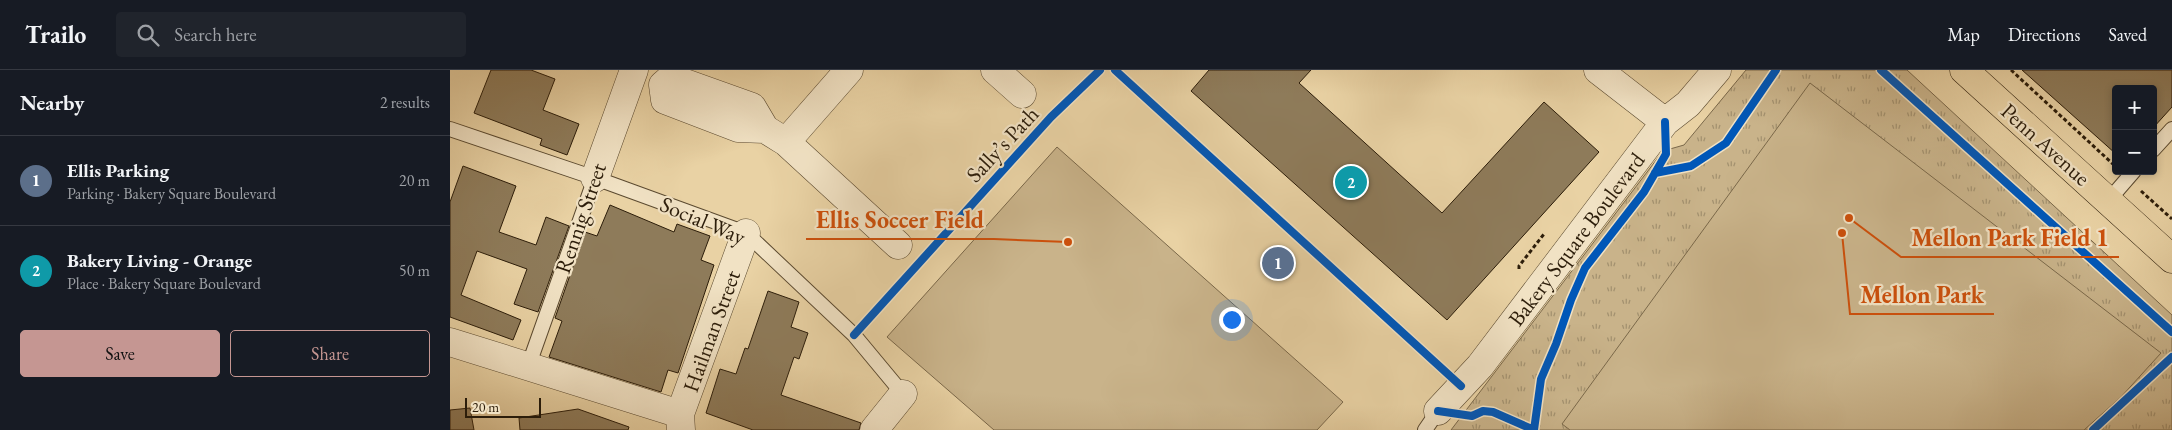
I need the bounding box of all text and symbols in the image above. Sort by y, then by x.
search box [116,12,466,57]
text: Trailo [25,19,86,50]
icon: search [134,21,162,49]
text: Search here [174,22,257,47]
text: Map [1948,23,1980,46]
text: Directions [2008,23,2080,46]
text: Saved [2108,23,2147,46]
map controls [2112,85,2157,175]
button: + [2112,85,2157,130]
text: Nearby [20,89,84,116]
text: 2 results [380,92,430,113]
street label: Penn Avenue [1995,97,2097,192]
street label: Sally’s Path [960,100,1045,189]
button: − [2112,130,2157,175]
street label: Bakery Square Boulevard [1502,146,1652,332]
text: Ellis Parking [67,158,169,183]
street label: Rennig Street [548,159,613,277]
pin: 2 [1335,163,1367,201]
text: 1 [32,170,40,191]
text: 20 m [399,170,430,191]
text: Parking · Bakery Square Boulevard [67,183,276,204]
street label: Social Way [656,190,750,252]
callout: Ellis Soccer Field [806,200,994,239]
text: Ellis Soccer Field [816,204,985,235]
callout: Mellon Park Field 1 [1901,218,2119,257]
text: Mellon Park Field 1 [1911,222,2109,253]
pin: 1 [1262,244,1294,282]
text: Bakery Living - Orange [67,248,252,273]
text: 2 [32,260,40,281]
text: 50 m [399,260,430,281]
street label: Hailman Street [676,266,747,396]
text: Place · Bakery Square Boulevard [67,273,261,294]
callout: Mellon Park [1850,275,1994,314]
text: Mellon Park [1860,279,1985,310]
your location [1219,307,1245,333]
button: Save [20,330,220,377]
button: Share [230,330,430,377]
scale bar [465,395,541,418]
text: 20 m [472,398,499,416]

